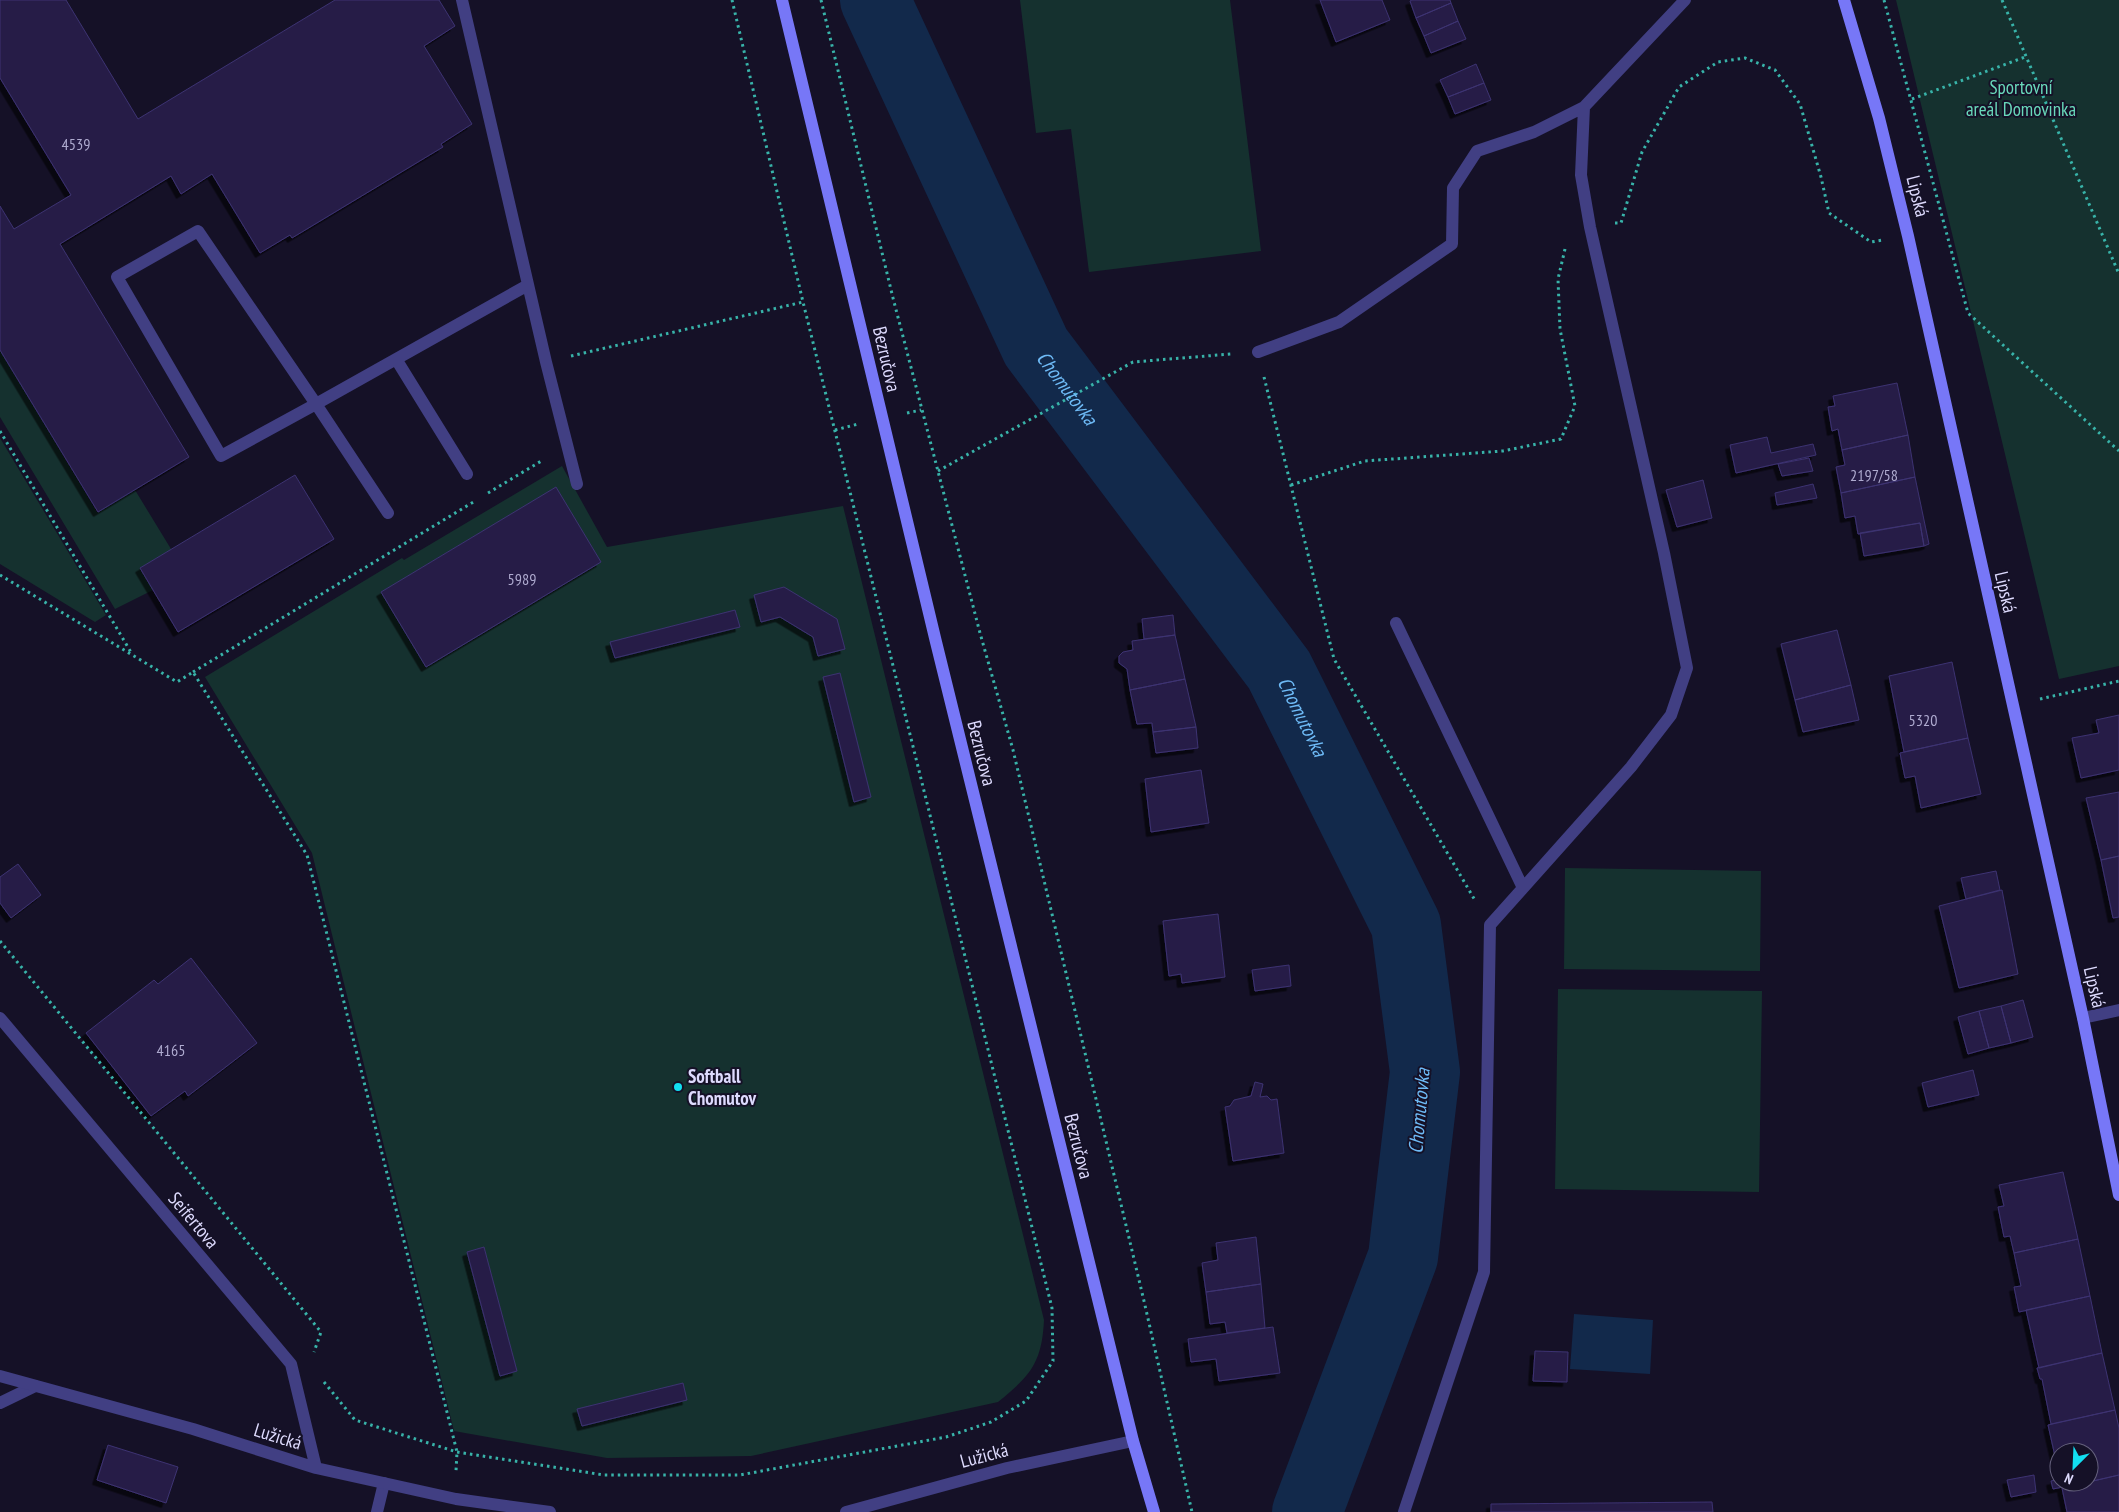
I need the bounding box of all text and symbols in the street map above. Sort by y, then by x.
park label: Sportovní areál Domovinka [1966,75,2076,121]
house number: 4539 [62,134,90,154]
street label: Lipská [1901,173,1935,219]
street label: Bezručova [868,324,906,394]
water label: Chomutovka [1031,346,1104,431]
house number: 2197/58 [1850,465,1898,485]
house number: 5989 [508,569,536,589]
street label: Lipská [1990,569,2022,615]
water label: Chomutovka [1272,673,1333,762]
house number: 5320 [1909,710,1937,730]
street label: Bezručova [962,718,1002,788]
street label: Lipská [2079,964,2111,1010]
house number: 4165 [157,1040,185,1060]
place label: Softball Chomutov [688,1064,757,1110]
water label: Chomutovka [1402,1066,1436,1155]
marker: Softball Chomutov [672,1081,684,1093]
street label: Bezručova [1059,1111,1099,1181]
street label: Seifertova [163,1187,225,1253]
street label: Lužická [251,1417,305,1455]
street label: Lužická [957,1437,1011,1473]
north arrow [2049,1442,2099,1492]
text: N [2062,1469,2076,1489]

